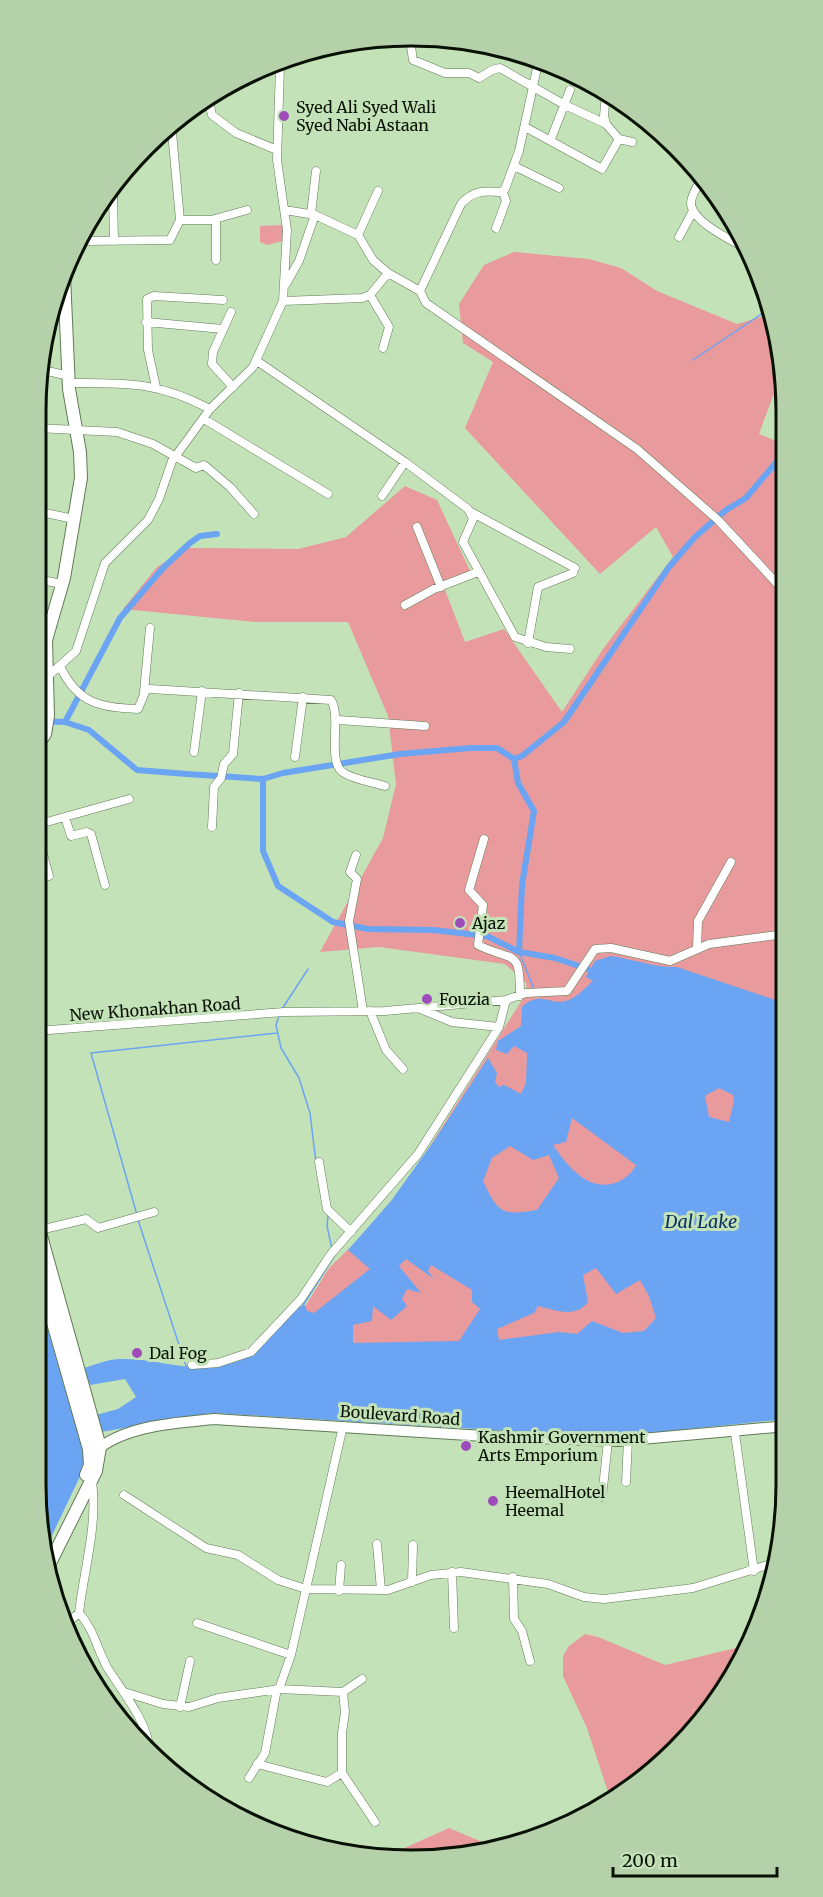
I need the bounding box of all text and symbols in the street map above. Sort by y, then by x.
place label: Syed Ali Syed Wali Syed Nabi Astaan [296,97,436,135]
marker: Syed Ali Syed Wali Syed Nabi Astaan [277,109,291,123]
place label: Ajaz [471,913,505,933]
marker: Ajaz [453,916,467,930]
place label: Fouzia [439,989,490,1009]
marker: Fouzia [420,992,434,1006]
street label: New Khonakhan Road [69,993,241,1025]
water label: Dal Lake [664,1210,737,1233]
place label: Dal Fog [149,1343,207,1363]
marker: Dal Fog [130,1346,144,1360]
street label: Boulevard Road [339,1401,461,1429]
place label: Kashmir Government Arts Emporium [477,1427,646,1465]
marker: Kashmir Government Arts Emporium [459,1439,473,1453]
place label: HeemalHotel Heemal [505,1482,605,1520]
marker: HeemalHotel Heemal [486,1494,500,1508]
scale bar [613,1840,776,1878]
text: 200 m [622,1849,678,1872]

